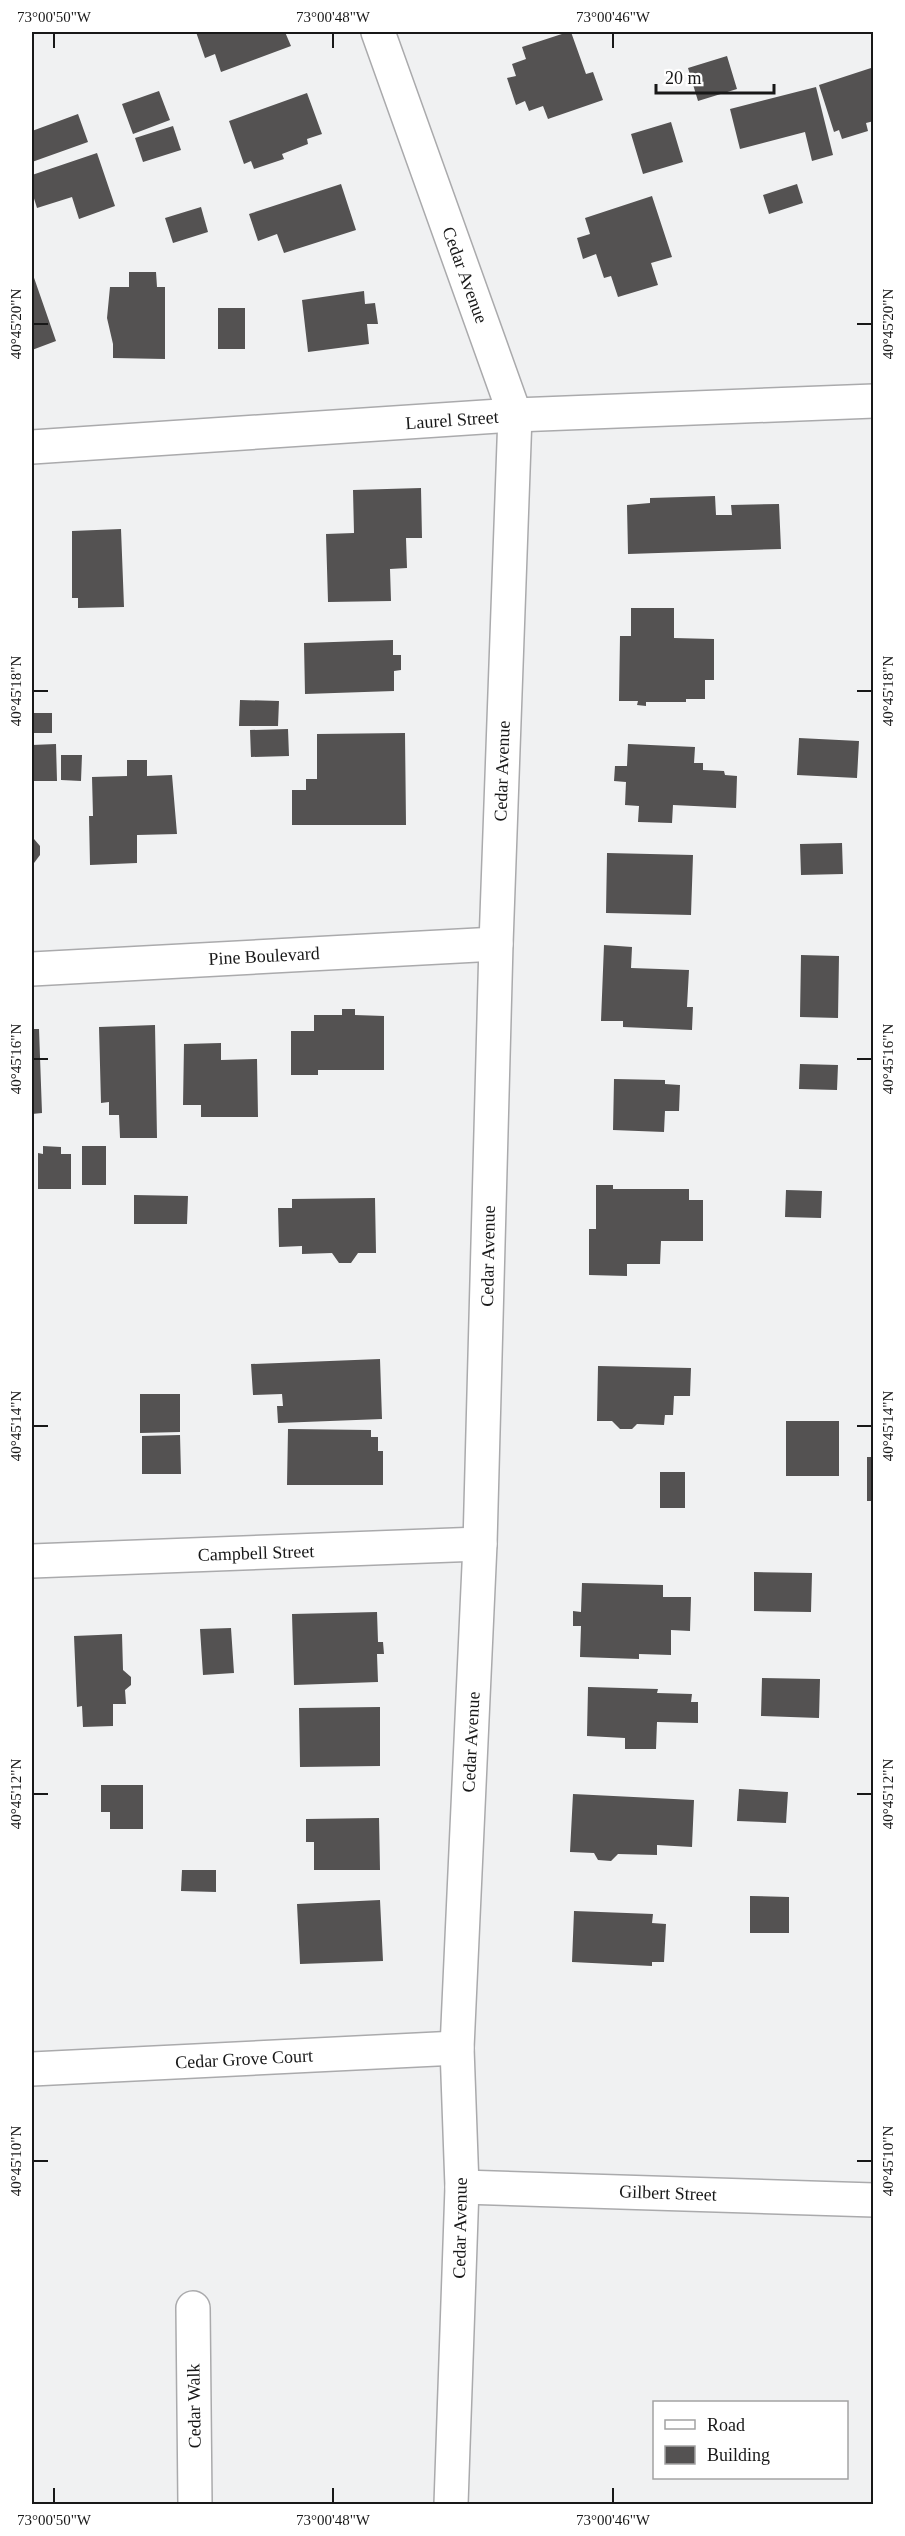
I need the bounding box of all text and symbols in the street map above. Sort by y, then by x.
text: 73°00'50"W [17,9,92,25]
text: 73°00'48"W [296,9,371,25]
text: 73°00'46"W [576,9,651,25]
scale bar [656,57,774,95]
text: 20 m [665,68,702,88]
street label: Cedar Avenue [438,224,492,326]
text: 40°45'20"N [8,289,24,359]
text: 40°45'20"N [880,289,896,359]
street label: Laurel Street [405,407,499,433]
text: 40°45'18"N [8,656,24,726]
text: 40°45'18"N [880,656,896,726]
street label: Cedar Avenue [490,720,514,822]
street label: Pine Boulevard [208,943,320,969]
text: 40°45'16"N [8,1024,24,1094]
text: 40°45'16"N [880,1024,896,1094]
street label: Cedar Avenue [477,1205,499,1307]
text: 40°45'14"N [8,1391,24,1461]
text: 40°45'14"N [880,1391,896,1461]
street label: Campbell Street [197,1541,315,1565]
street label: Cedar Avenue [458,1691,484,1793]
text: 40°45'12"N [8,1759,24,1829]
text: 40°45'12"N [880,1759,896,1829]
street label: Cedar Grove Court [175,2045,313,2073]
text: 40°45'10"N [8,2126,24,2196]
text: 40°45'10"N [880,2126,896,2196]
street label: Cedar Avenue [449,2177,471,2279]
street label: Gilbert Street [619,2181,717,2205]
street label: Cedar Walk [183,2363,205,2449]
legend [653,2401,848,2479]
text: Road [707,2415,745,2435]
text: Building [707,2445,770,2465]
text: 73°00'50"W [17,2512,92,2528]
text: 73°00'48"W [296,2512,371,2528]
text: 73°00'46"W [576,2512,651,2528]

